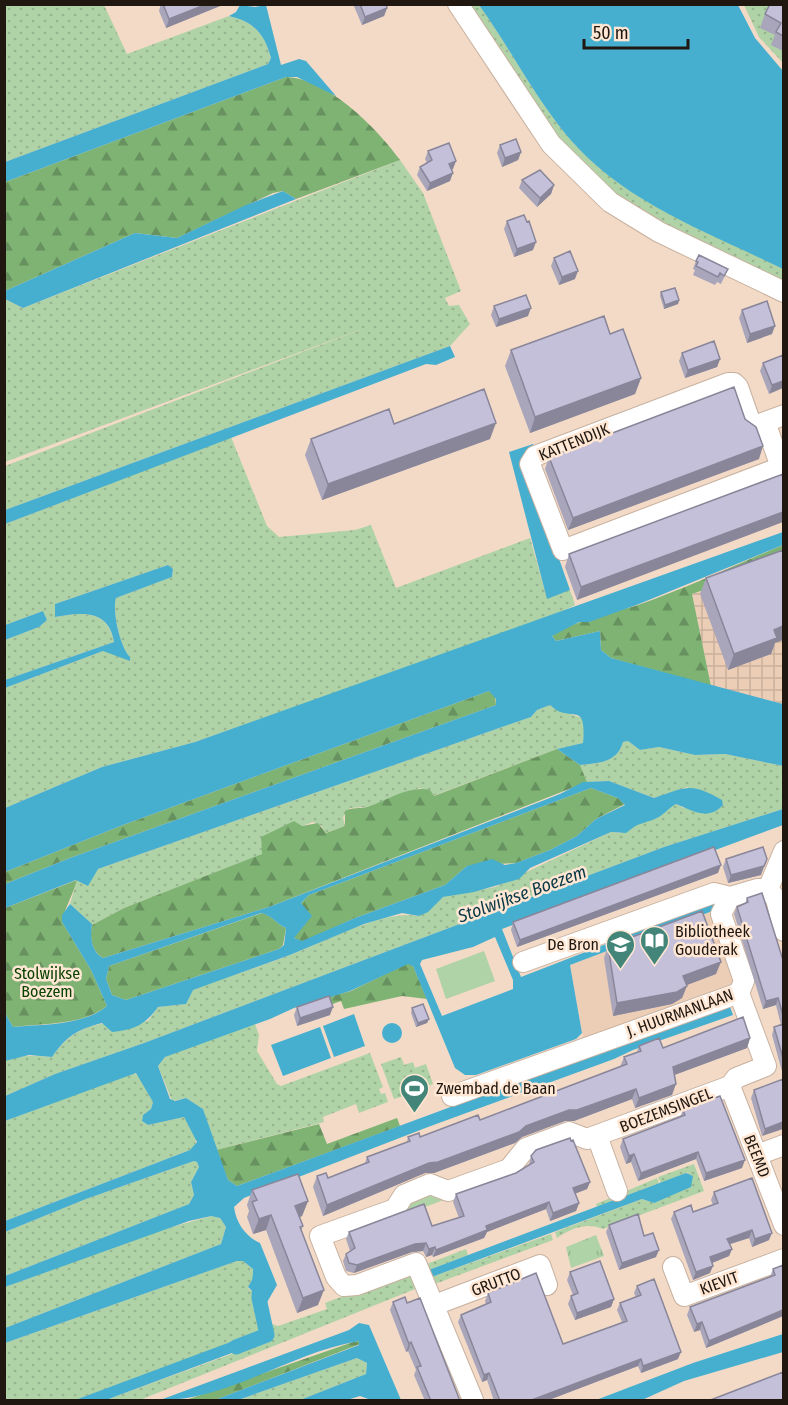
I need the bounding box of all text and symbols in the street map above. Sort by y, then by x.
scale bar [584,12,688,50]
text: 50 m [593,22,629,44]
street label: KATTENDIJK [536,419,613,465]
water label: Stolwijkse Boezem [454,861,589,928]
place label: Bibliotheek Gouderak [675,922,750,959]
library icon: Bibliotheek Gouderak [638,924,670,966]
school or university icon: De Bron [604,928,636,970]
place label: De Bron [547,935,599,954]
park label: Stolwijkse Boezem [14,964,80,1001]
street label: J. HUURMANLAAN [624,985,736,1041]
sports icon: Zwembad de Baan [399,1072,431,1114]
place label: Zwembad de Baan [436,1079,556,1098]
street label: BOEZEMSINGEL [617,1084,715,1136]
street label: BEEMD [740,1132,774,1180]
street label: GRUTTO [469,1264,523,1300]
street label: KIEVIT [697,1267,742,1299]

